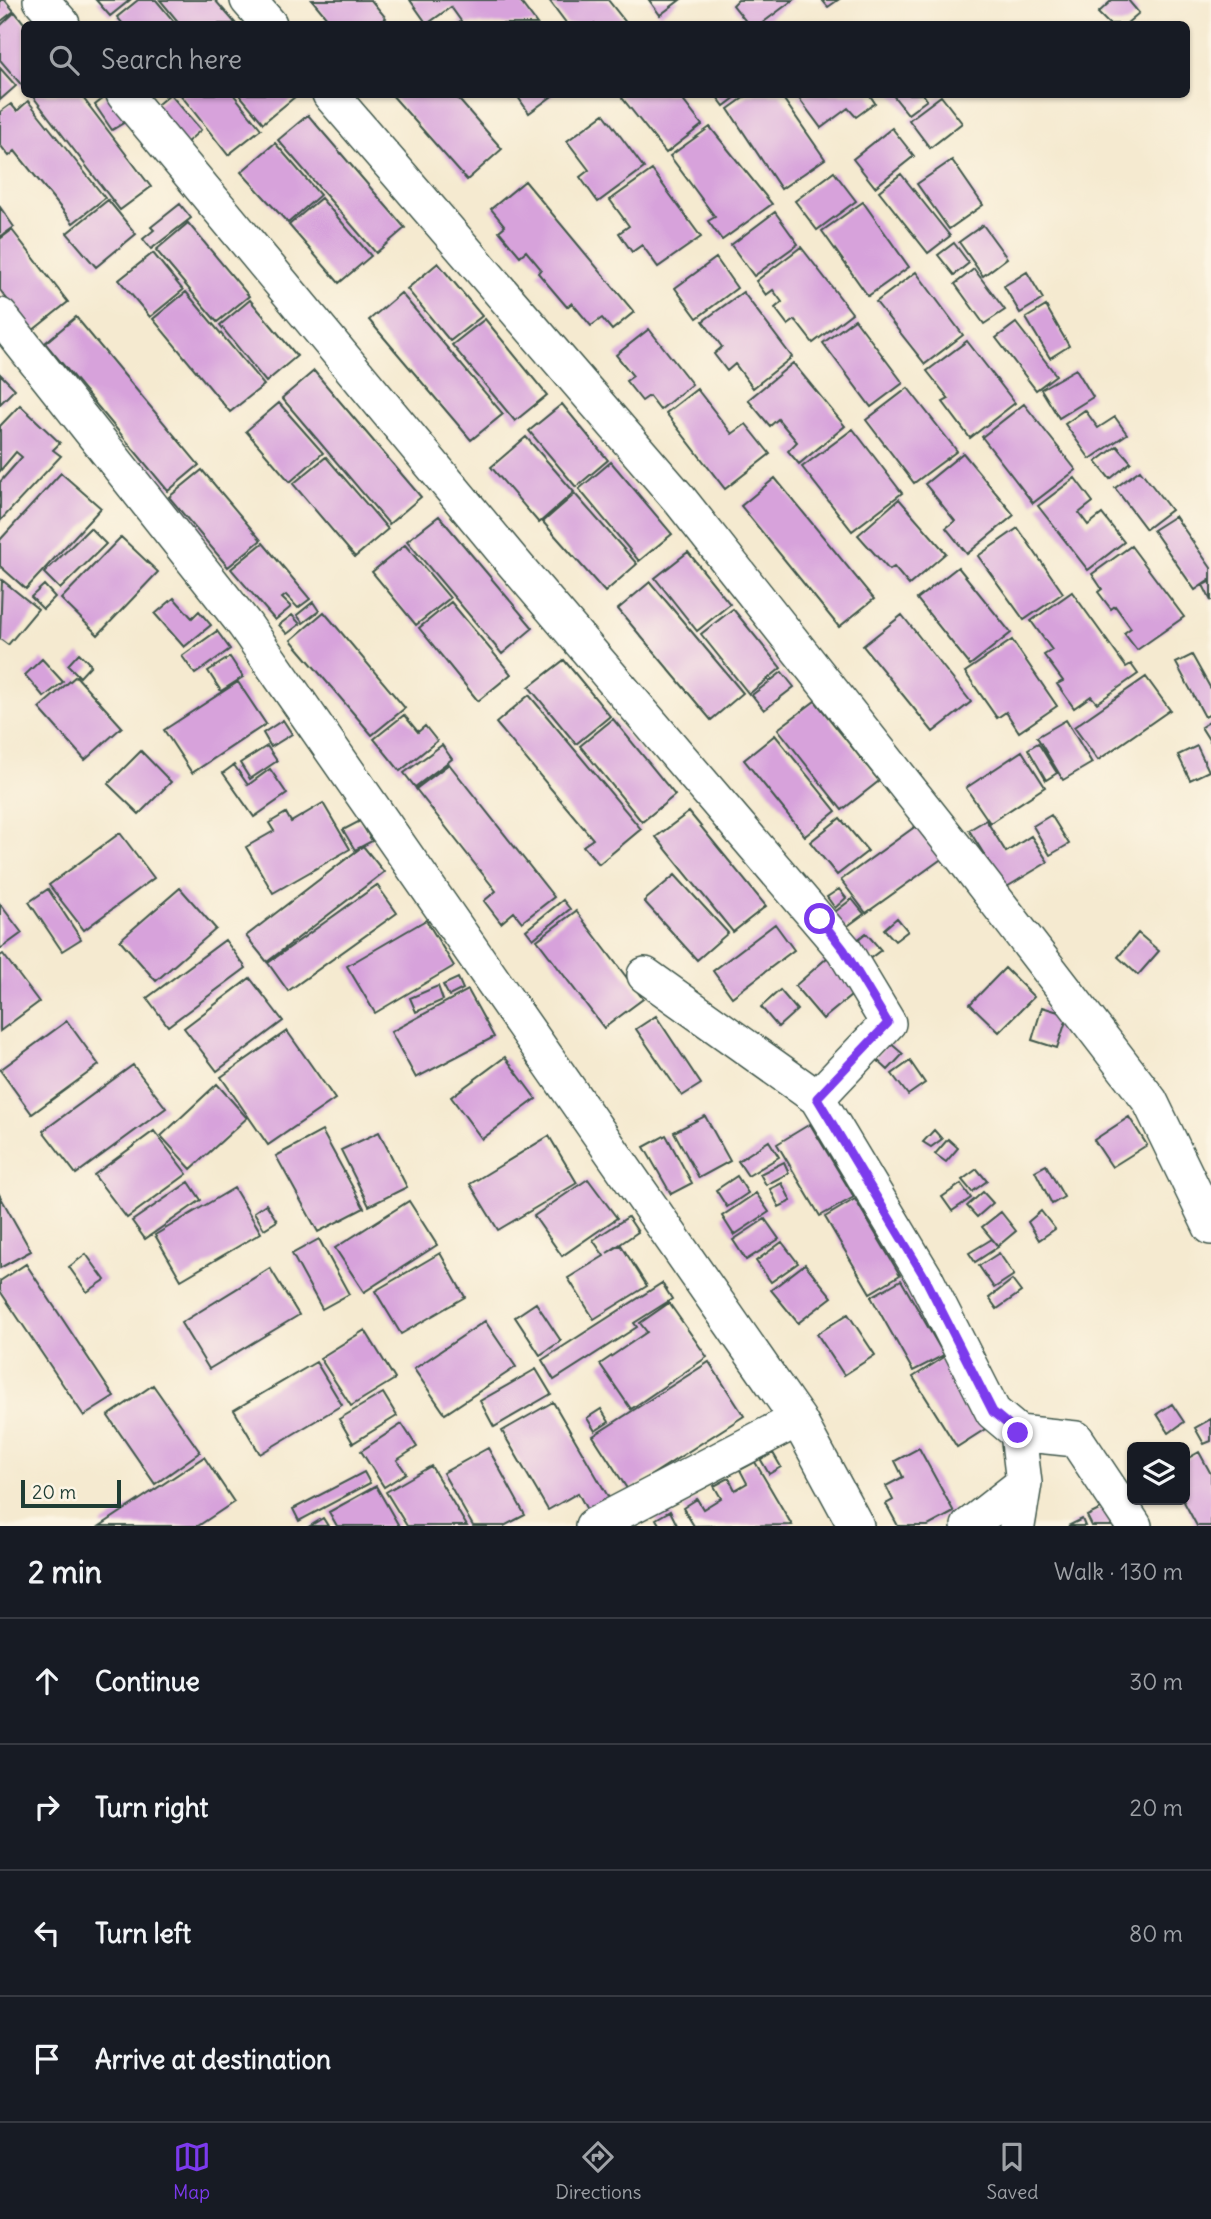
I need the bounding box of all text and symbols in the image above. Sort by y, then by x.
search box [21,21,1190,98]
icon: search [45,41,83,79]
text: Search here [101,43,242,76]
route start [804,903,835,934]
route end [1002,1417,1033,1448]
map controls [1127,1442,1190,1505]
button: layers [1127,1442,1190,1505]
scale bar [21,1477,121,1509]
text: 20 m [32,1480,76,1504]
text: 2 min [28,1553,102,1591]
text: Walk · 130 m [1054,1557,1183,1586]
icon: ahead [28,1662,66,1700]
text: Continue [95,1665,200,1698]
text: 30 m [1129,1667,1183,1696]
icon: right [28,1788,66,1826]
text: Turn right [95,1791,208,1824]
text: 20 m [1130,1793,1183,1822]
icon: left [28,1914,66,1952]
text: Turn left [95,1917,191,1950]
text: 80 m [1129,1919,1183,1948]
icon: arrive [28,2040,66,2078]
text: Arrive at destination [95,2043,331,2076]
tab: Map [173,2138,211,2204]
tab: Directions [556,2138,641,2204]
tab: Saved [986,2138,1038,2204]

